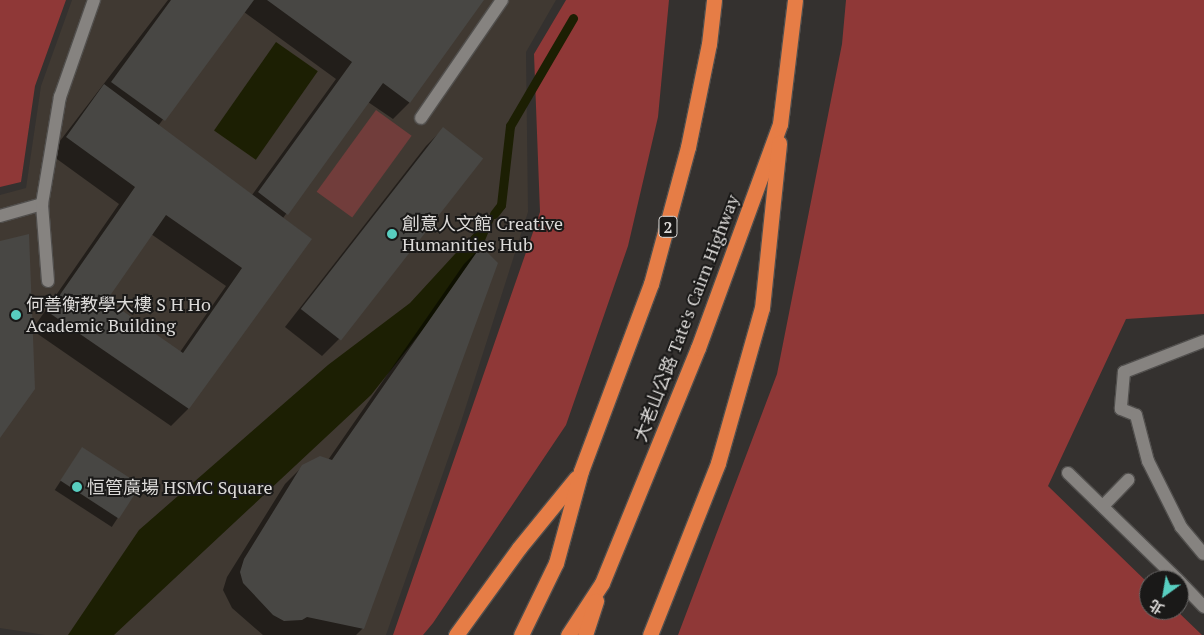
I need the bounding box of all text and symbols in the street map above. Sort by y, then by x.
street label: 大老山公路 Tate's Cairn Highway [629,192,743,444]
place label: 創意人文館 Creative Humanities Hub [402,213,563,255]
road number: 2 [658,213,678,240]
marker: 創意人文館 Creative Humanities Hub [386,228,398,240]
place label: 何善衡教學大樓 S H Ho Academic Building [26,294,211,336]
marker: 何善衡教學大樓 S H Ho Academic Building [10,309,22,321]
place label: 恒管廣場 HSMC Square [87,476,273,498]
marker: 恒管廣場 HSMC Square [71,481,83,493]
north arrow [1139,570,1189,620]
text: 北 [1145,596,1167,619]

